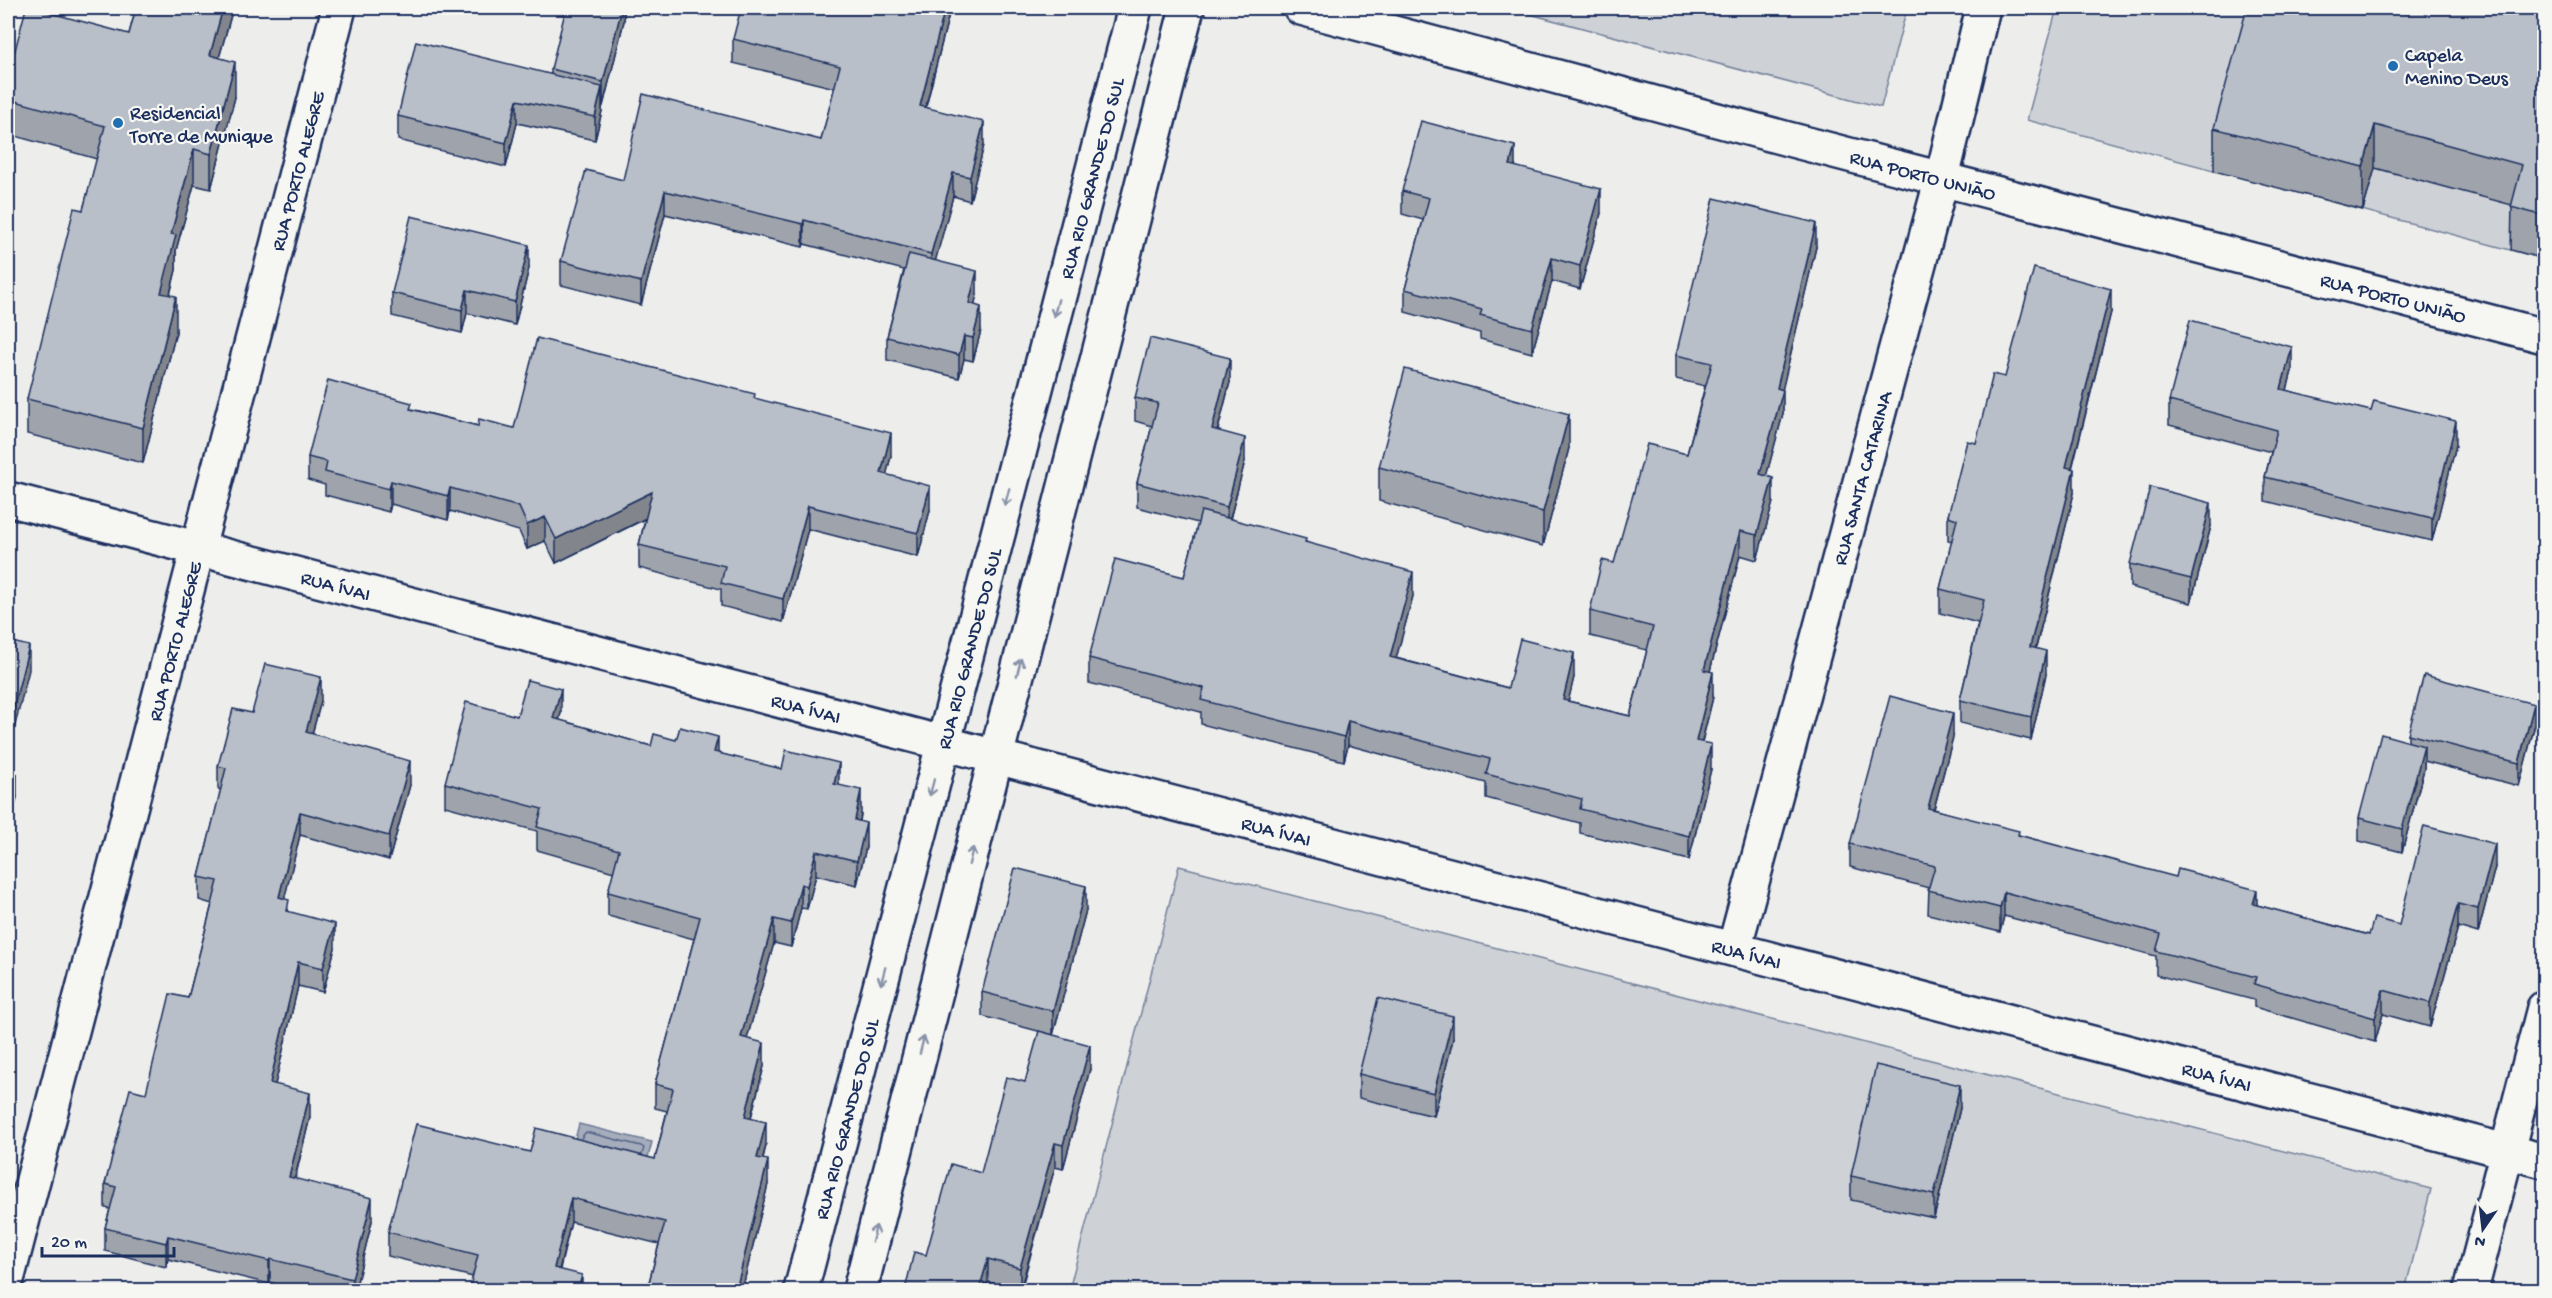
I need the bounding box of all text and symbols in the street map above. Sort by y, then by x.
place label: Capela Menino Deus [2405,46,2508,92]
marker: Capela Menino Deus [2386,59,2400,73]
street label: RUA RIO GRANDE DO SUL [1057,75,1131,282]
street label: RUA PORTO ALEGRE [268,88,332,254]
place label: Residencial Torre de Munique [129,104,274,150]
marker: Residencial Torre de Munique [111,116,125,130]
street label: RUA PORTO UNIÃO [1847,148,1998,208]
street label: RUA PORTO UNIÃO [2317,270,2468,330]
one-way arrow [1050,298,1062,317]
street label: RUA SANTA CATARINA [1830,388,1899,568]
one-way arrow [1001,487,1013,506]
street label: RUA RIO GRANDE DO SUL [934,546,1009,752]
street label: RUA PORTO ALEGRE [145,559,209,724]
street label: RUA ÍVAI [298,568,372,608]
one-way arrow [1014,658,1025,677]
street label: RUA ÍVAI [768,691,843,731]
one-way arrow [926,777,937,796]
street label: RUA ÍVAI [1238,813,1313,854]
one-way arrow [965,847,977,866]
street label: RUA ÍVAI [1709,936,1783,976]
one-way arrow [877,966,888,985]
street label: RUA RIO GRANDE DO SUL [812,1016,886,1223]
one-way arrow [917,1036,929,1055]
street label: RUA ÍVAI [2179,1059,2253,1099]
north arrow [2453,1199,2513,1259]
scale bar [42,1220,174,1258]
one-way arrow [869,1225,880,1244]
text: N [2472,1230,2488,1251]
text: 20 m [51,1233,87,1254]

